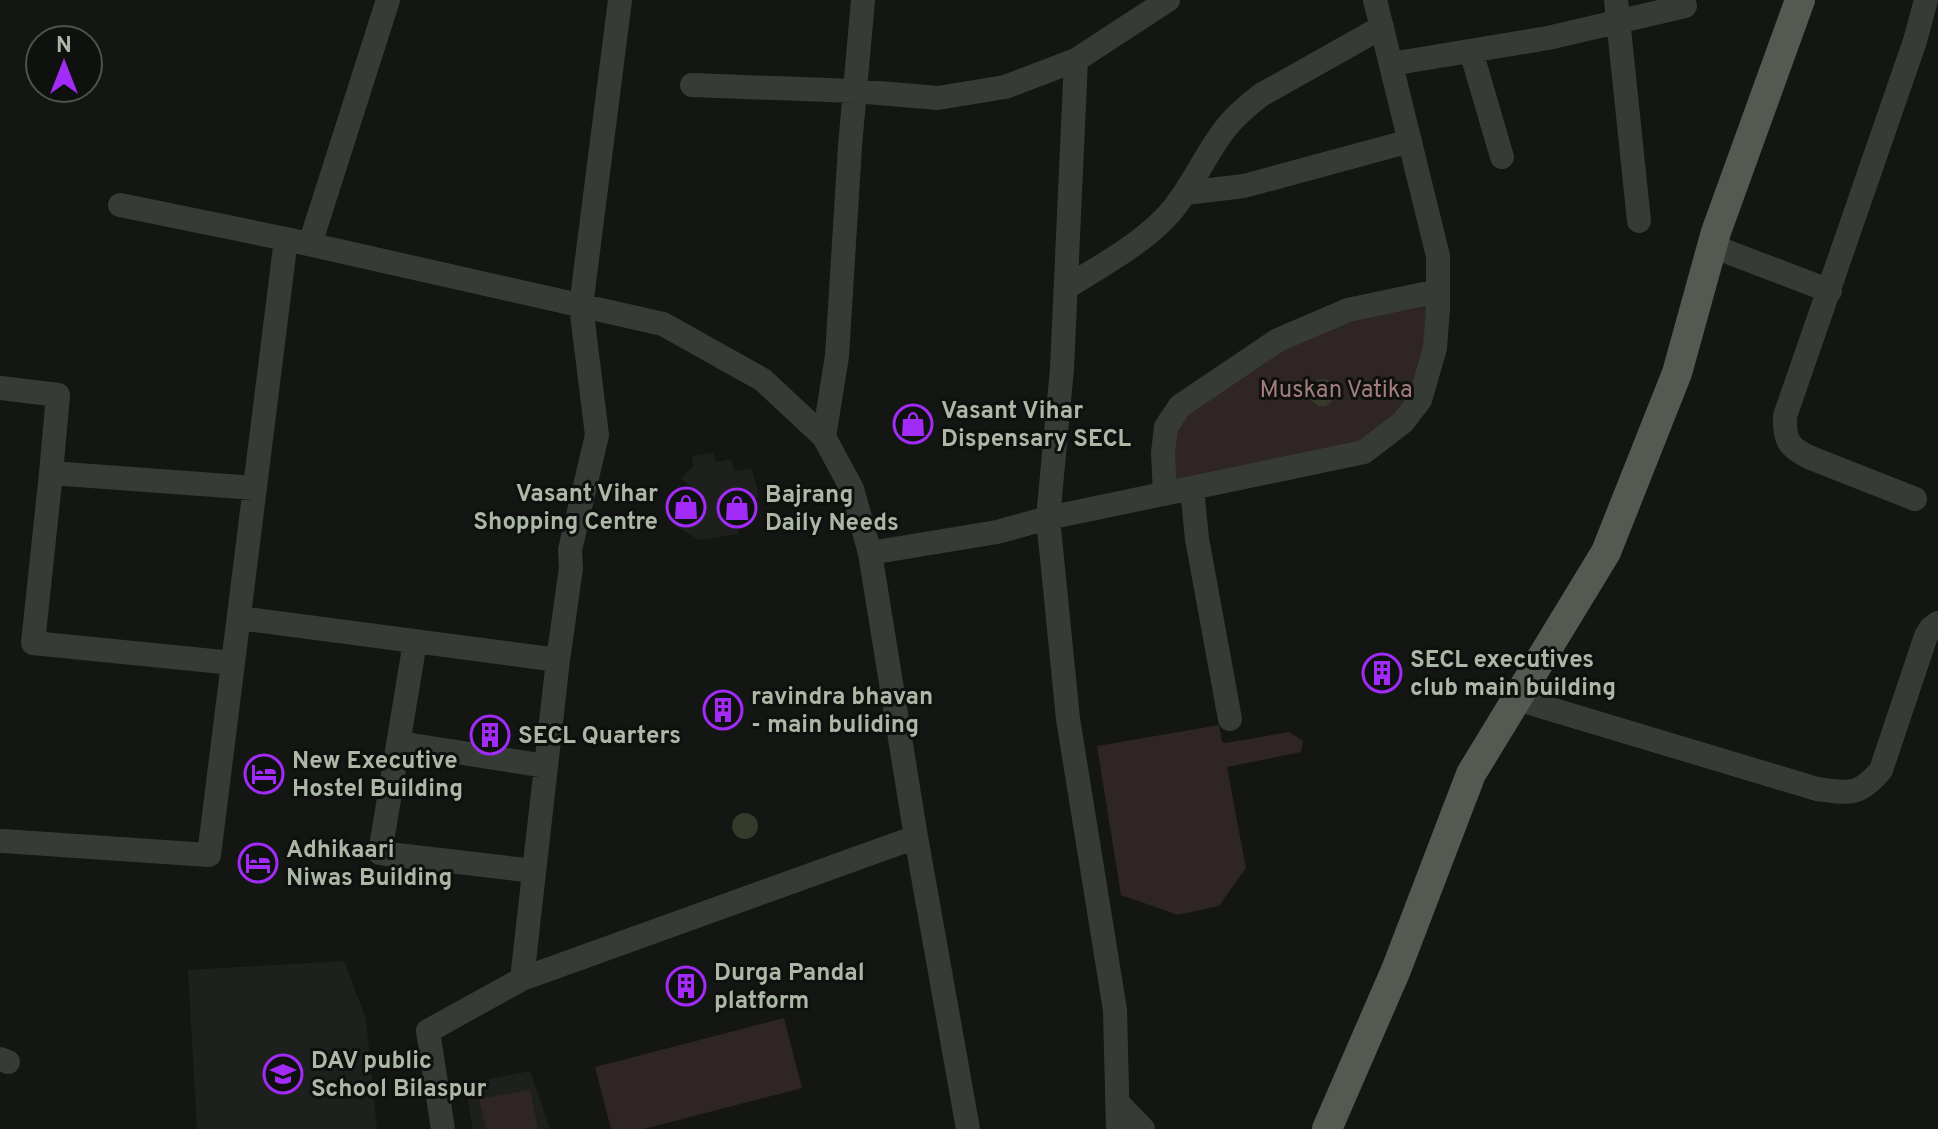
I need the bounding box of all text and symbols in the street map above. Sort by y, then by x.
north arrow [24,24,104,104]
text: N [56,33,72,60]
park label: Muskan Vatika [1259,376,1413,406]
place label: Vasant Vihar Dispensary SECL [941,397,1132,455]
shop icon: Vasant Vihar Dispensary SECL [892,403,934,445]
place label: Vasant Vihar Shopping Centre [473,480,658,538]
place label: Bajrang Daily Needs [765,481,899,539]
shop icon: Vasant Vihar Shopping Centre [665,486,707,528]
shop icon: Bajrang Daily Needs [716,487,758,529]
place label: SECL executives club main building [1410,646,1616,704]
building icon: SECL executives club main building [1361,652,1403,694]
place label: ravindra bhavan - main buliding [751,683,933,741]
building icon: ravindra bhavan - main buliding [702,689,744,731]
building icon: SECL Quarters [469,714,511,756]
place label: SECL Quarters [518,722,681,752]
place label: New Executive Hostel Building [292,747,463,805]
hotel icon: New Executive Hostel Building [243,753,285,795]
place label: Adhikaari Niwas Building [286,836,452,894]
hotel icon: Adhikaari Niwas Building [237,842,279,884]
place label: Durga Pandal platform [714,959,865,1017]
building icon: Durga Pandal platform [665,965,707,1007]
place label: DAV public School Bilaspur [311,1047,487,1105]
school or university icon: DAV public School Bilaspur [262,1053,304,1095]

